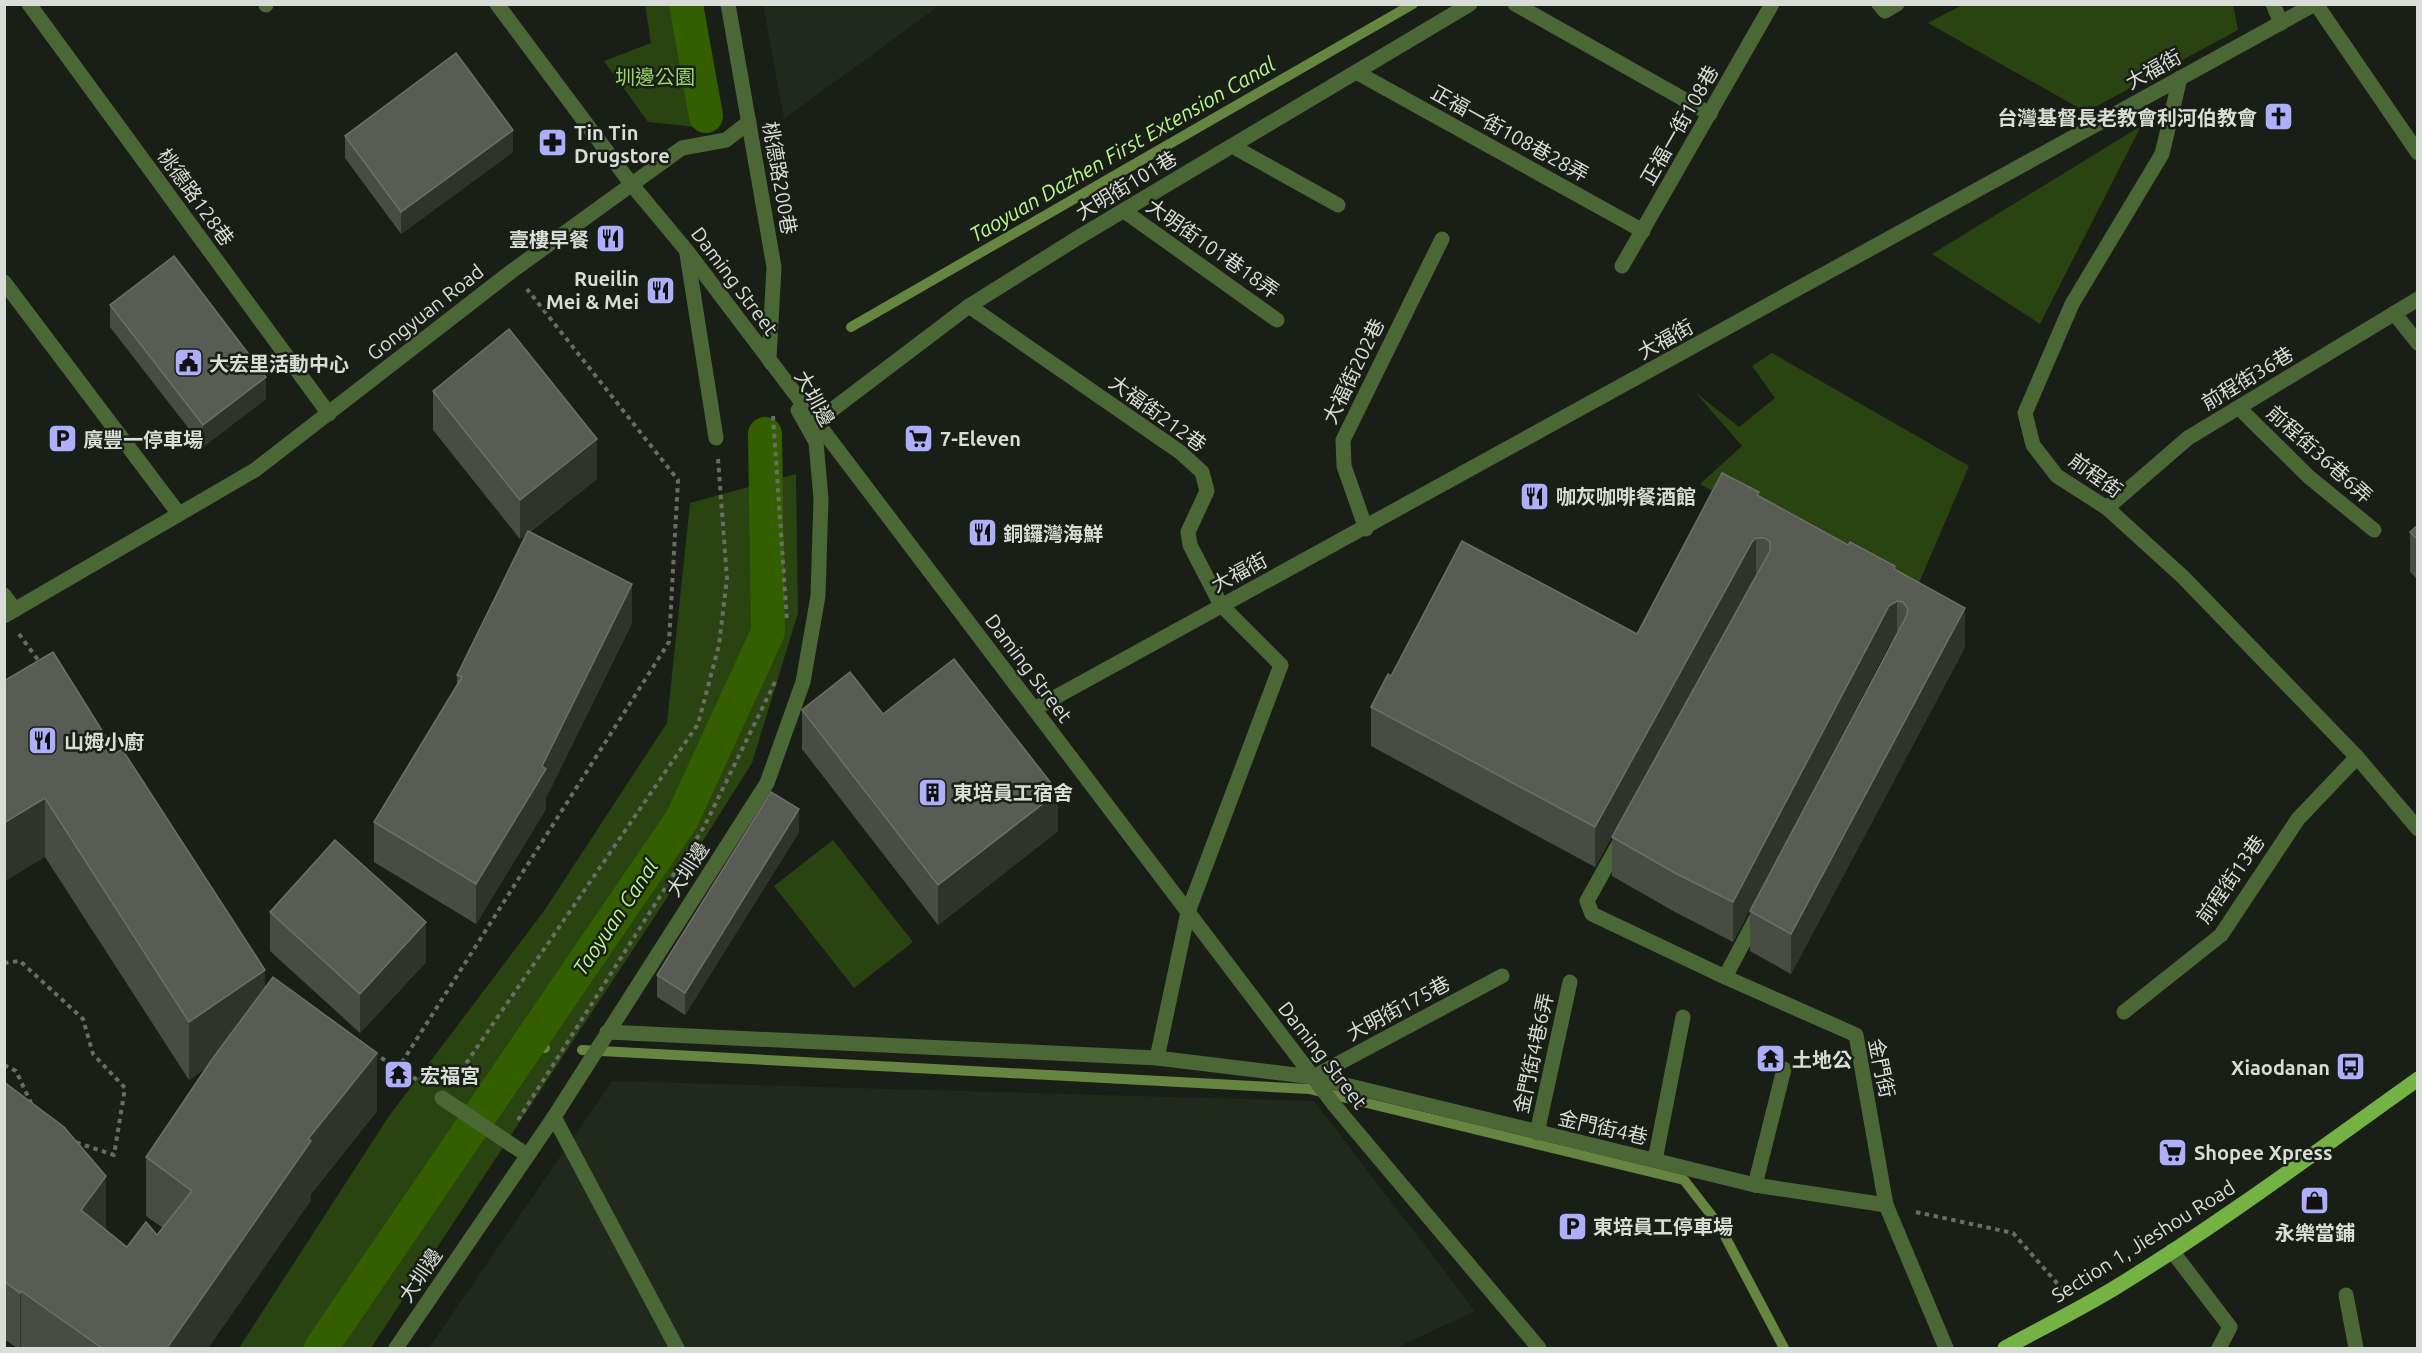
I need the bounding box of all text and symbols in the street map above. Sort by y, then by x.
street label: 大福街 [2121,44,2185,94]
water label: Taoyuan Dazhen First Extension Canal [965,51,1279,247]
street label: 正福一街108巷 [1636,61,1722,189]
park label: 圳邊公園 [615,65,695,88]
street label: 正福一街108巷28弄 [1427,80,1593,186]
church icon: 台灣基督長老教會利河伯教會 [2262,101,2294,133]
place label: 台灣基督長老教會利河伯教會 [1997,106,2257,129]
street label: 桃德路200巷 [759,120,801,236]
place label: Tin Tin Drugstore [574,121,670,167]
pharmacy icon: Tin Tin Drugstore [537,127,569,159]
street label: 桃德路128巷 [153,144,239,250]
street label: 大明街101巷 [1071,146,1181,224]
street label: 大明街101巷18弄 [1142,194,1284,302]
street label: Daming Street [687,222,783,340]
restaurant icon: 壹樓早餐 [594,223,626,255]
place label: 壹樓早餐 [509,228,589,251]
street label: Gongyuan Road [362,259,488,365]
place label: Rueilin Mei & Mei [546,267,639,313]
restaurant icon: Rueilin Mei & Mei [644,274,676,306]
street label: 大福街 [1633,314,1697,364]
street label: 大福街202巷 [1318,315,1388,427]
street label: 前程街36巷 [2197,342,2297,414]
public building icon: 大宏里活動中心 [172,347,204,379]
place label: 大宏里活動中心 [209,352,349,375]
street label: 大圳邊 [790,366,840,430]
street label: 大福街212巷 [1105,370,1211,456]
street label: 前程街36巷6弄 [2263,401,2377,507]
supermarket icon: 7-Eleven [903,422,935,454]
parking icon: 廣豐一停車場 [46,423,78,455]
place label: 7-Eleven [940,427,1021,450]
place label: 廣豐一停車場 [83,428,203,451]
street label: 前程街 [2065,448,2127,502]
restaurant icon: 咖灰咖啡餐酒館 [1519,480,1551,512]
place label: 咖灰咖啡餐酒館 [1556,485,1696,508]
restaurant icon: 銅鑼灣海鮮 [966,517,998,549]
place label: 銅鑼灣海鮮 [1003,522,1103,545]
street label: 大福街 [1207,548,1271,596]
street label: Daming Street [981,609,1077,727]
restaurant icon: 山姆小廚 [27,725,59,757]
place label: 山姆小廚 [64,730,144,753]
building icon: 東培員工宿舍 [916,776,948,808]
place label: 東培員工宿舍 [953,781,1073,804]
street label: 前程街13巷 [2191,830,2269,928]
street label: 大圳邊 [661,838,713,900]
water label: Taoyuan Canal [567,854,663,979]
street label: 大明街175巷 [1342,971,1454,1045]
street label: 金門街4巷6弄 [1509,991,1557,1115]
street label: Daming Street [1274,997,1372,1113]
street label: 金門街 [1865,1036,1899,1100]
temple icon: 土地公 [1755,1043,1787,1075]
place label: 土地公 [1792,1048,1852,1071]
bus stop icon: Xiaodanan [2335,1051,2367,1083]
place label: Xiaodanan [2231,1056,2330,1079]
temple icon: 宏福宮 [383,1059,415,1091]
place label: 宏福宮 [420,1064,480,1087]
street label: 金門街4巷 [1556,1106,1650,1148]
supermarket icon: Shopee Xpress [2157,1136,2189,1168]
place label: Shopee Xpress [2194,1141,2333,1164]
street label: Section 1, Jieshou Road [2047,1175,2239,1307]
shop icon: 永樂當鋪 [2299,1185,2331,1217]
parking icon: 東培員工停車場 [1556,1210,1588,1242]
place label: 東培員工停車場 [1593,1215,1733,1238]
place label: 永樂當鋪 [2275,1221,2355,1244]
street label: 大圳邊 [394,1244,446,1306]

